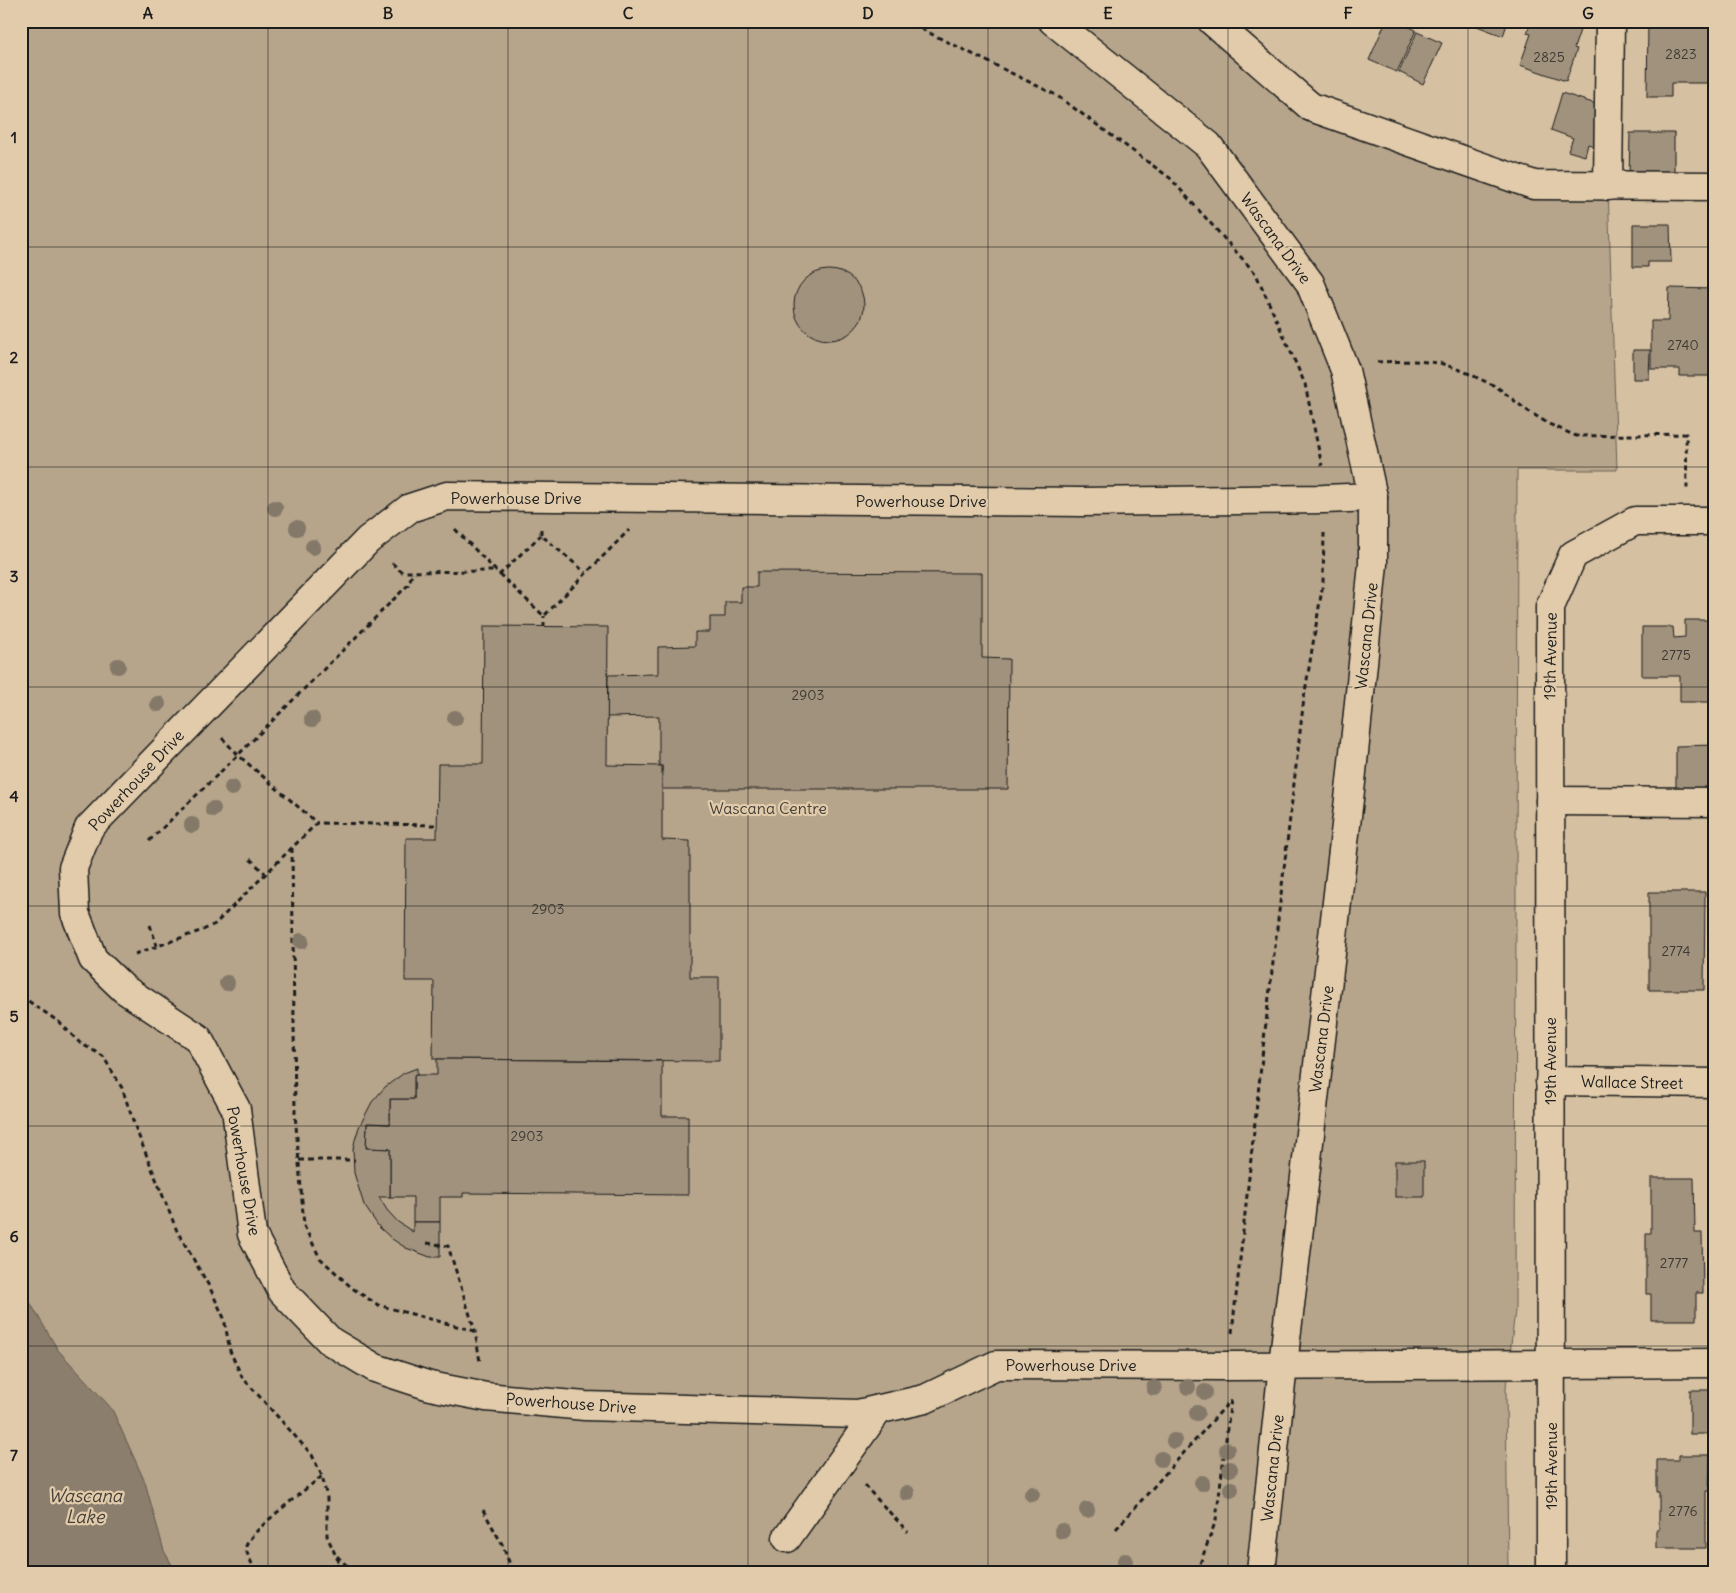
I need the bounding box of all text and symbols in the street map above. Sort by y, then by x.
text: A [143,3,153,23]
text: B [383,3,394,23]
text: C [623,3,634,23]
text: D [862,3,874,23]
text: E [1103,3,1113,23]
text: F [1343,3,1353,23]
text: G [1582,3,1594,23]
house number: 2823 [1665,45,1697,63]
house number: 2825 [1533,48,1565,66]
text: 1 [11,127,17,147]
street label: Wascana Drive [1236,189,1316,287]
house number: 2740 [1667,336,1699,354]
text: 2 [10,347,19,367]
street label: Powerhouse Drive [450,488,582,508]
street label: Powerhouse Drive [855,491,987,511]
text: 3 [9,566,19,586]
street label: Wascana Drive [1350,581,1382,691]
street label: 19th Avenue [1539,612,1561,700]
house number: 2775 [1661,646,1691,664]
house number: 2903 [792,686,824,704]
street label: Powerhouse Drive [84,725,188,835]
text: 4 [9,786,19,806]
park label: Wascana Centre [709,798,827,818]
house number: 2903 [532,900,564,918]
house number: 2774 [1661,942,1691,960]
street label: Wascana Drive [1305,984,1337,1094]
text: 5 [9,1006,19,1026]
street label: 19th Avenue [1540,1017,1560,1105]
street label: Wallace Street [1581,1071,1684,1093]
street label: Powerhouse Drive [223,1105,265,1237]
house number: 2903 [511,1127,543,1145]
text: 6 [9,1226,19,1246]
house number: 2777 [1660,1254,1688,1272]
street label: Powerhouse Drive [1005,1355,1137,1375]
street label: Powerhouse Drive [505,1388,637,1418]
street label: Wascana Drive [1256,1413,1288,1523]
street label: 19th Avenue [1541,1422,1561,1510]
text: 7 [10,1445,18,1465]
water label: Wascana Lake [48,1484,124,1528]
house number: 2776 [1668,1502,1698,1520]

